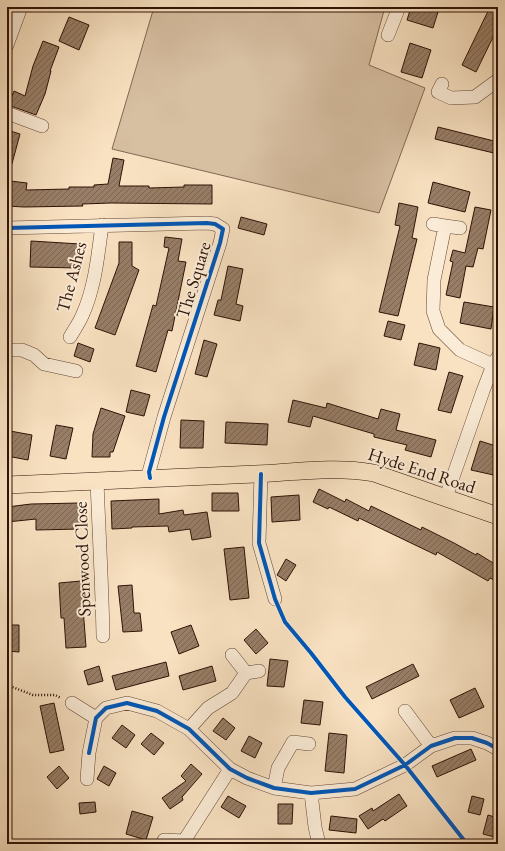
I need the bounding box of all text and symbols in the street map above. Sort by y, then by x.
street label: The Ashes [51,239,92,315]
street label: The Square [170,239,216,321]
street label: Hyde End Road [365,442,480,498]
street label: Spenwood Close [68,501,96,617]

